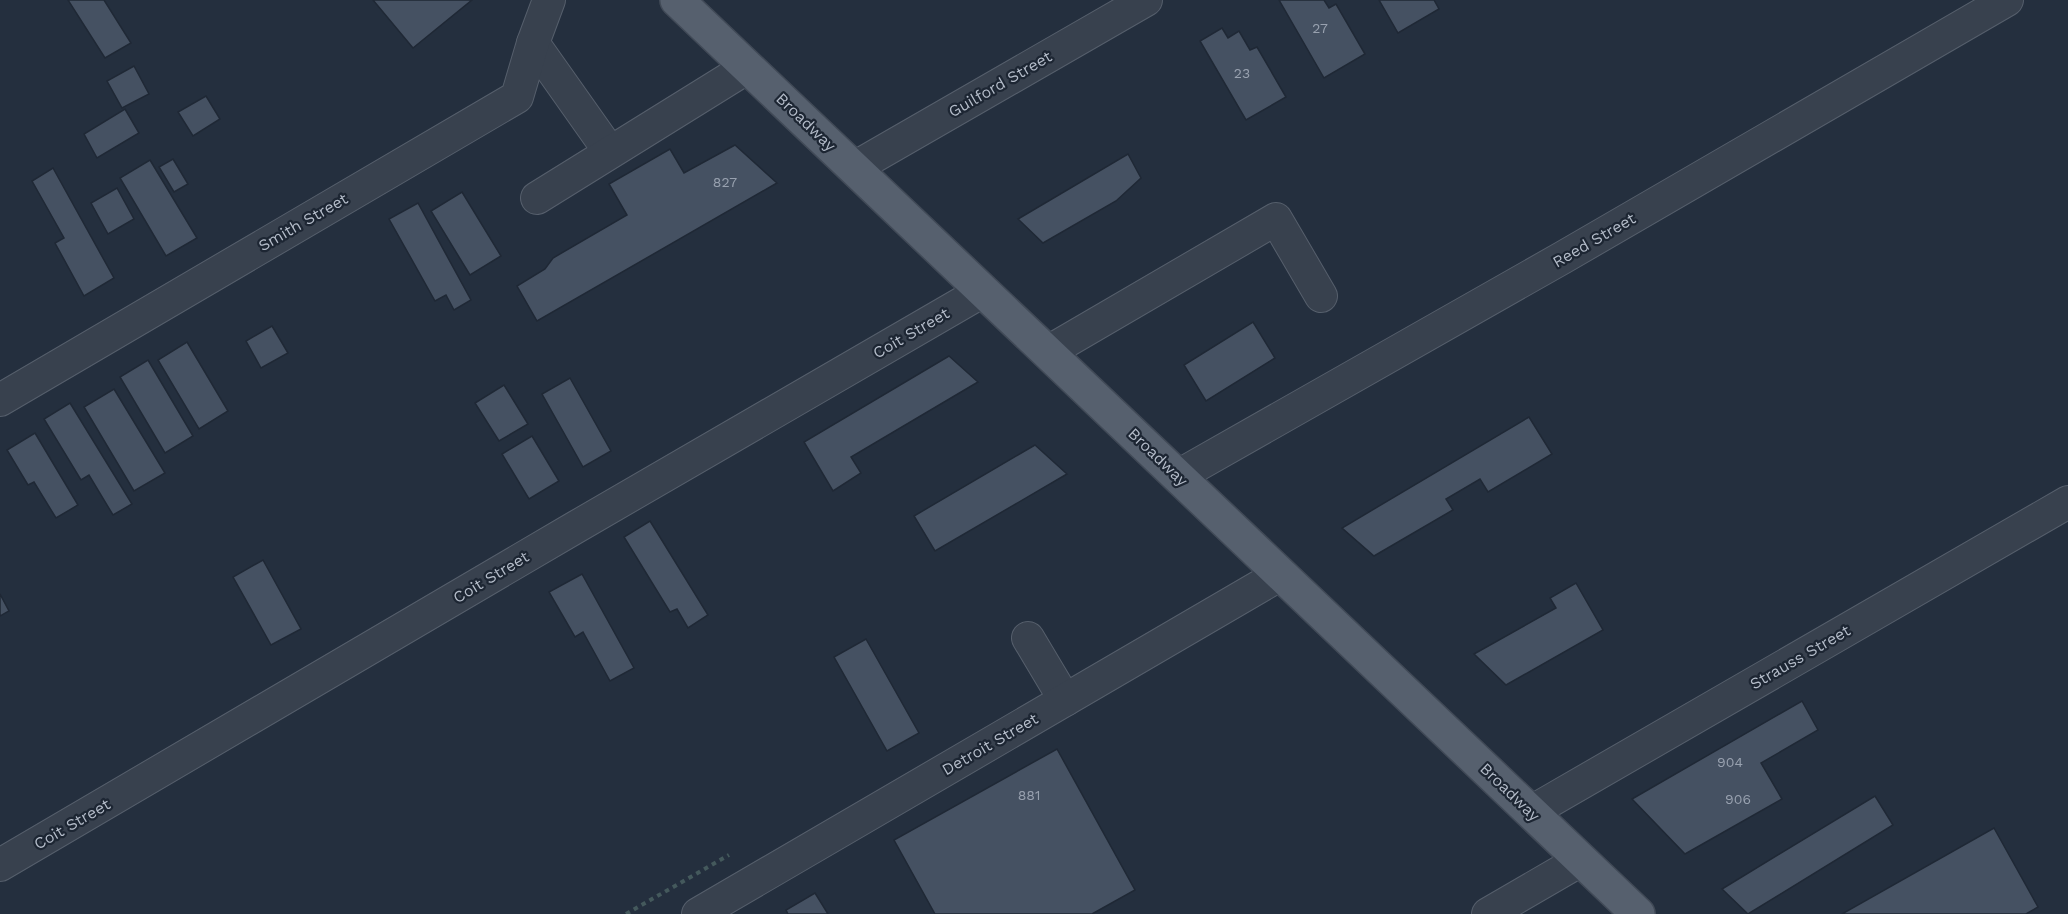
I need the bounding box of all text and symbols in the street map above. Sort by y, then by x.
house number: 27 [1312,20,1328,36]
street label: Guilford Street [945,47,1055,121]
house number: 23 [1234,65,1250,81]
street label: Broadway [772,89,840,156]
house number: 827 [713,174,737,190]
street label: Smith Street [255,189,351,255]
street label: Reed Street [1549,209,1639,271]
street label: Coit Street [869,303,953,363]
street label: Broadway [1124,424,1192,491]
street label: Coit Street [450,547,533,607]
street label: Strauss Street [1746,620,1854,693]
street label: Detroit Street [939,709,1042,779]
house number: 904 [1717,754,1743,770]
street label: Broadway [1476,759,1544,826]
house number: 881 [1018,787,1040,803]
house number: 906 [1725,791,1751,807]
street label: Coit Street [30,794,114,854]

